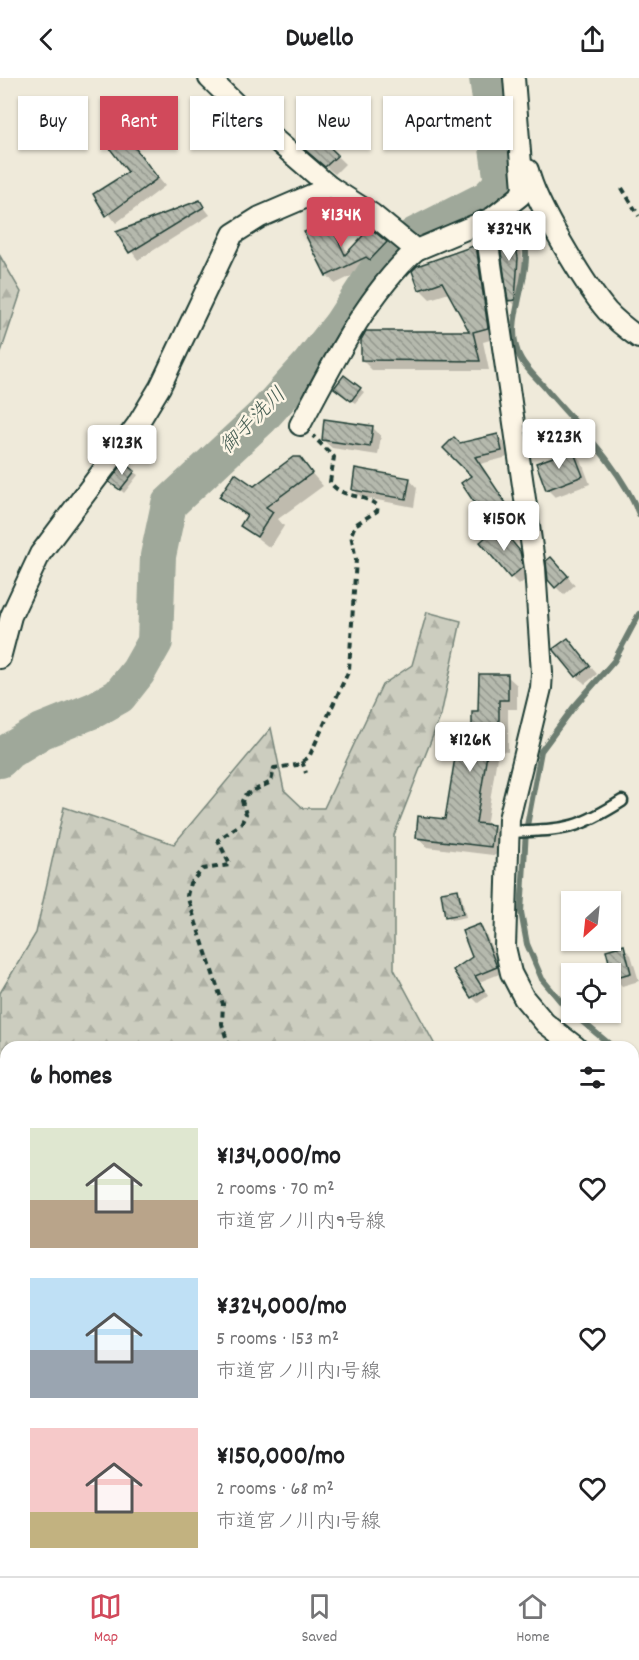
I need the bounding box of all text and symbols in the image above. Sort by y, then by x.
text: Dwello [285,20,354,59]
icon: back [30,23,63,56]
icon: share [576,23,609,56]
chip: Buy [18,96,88,150]
chip: Rent [100,96,178,150]
chip: Filters [190,96,284,150]
chip: New [296,96,371,150]
chip: Apartment [383,96,513,150]
pin: ¥134K [299,197,383,248]
text: ¥134K [321,202,361,230]
pin: ¥324K [467,211,551,262]
text: ¥324K [487,216,531,244]
water label: 御手洗川 [214,382,294,462]
pin: ¥223K [517,419,601,470]
text: ¥223K [536,424,582,452]
pin: ¥123K [80,425,164,476]
text: ¥123K [102,430,142,458]
pin: ¥150K [462,501,546,552]
text: ¥150K [482,506,526,534]
pin: ¥126K [428,722,512,773]
text: ¥126K [449,727,491,755]
north arrow [561,891,621,951]
map controls [561,891,621,1023]
button: locate [561,963,621,1023]
text: 6 homes [30,1059,112,1096]
icon: filters [576,1061,609,1094]
text: ¥134,000/mo [216,1139,341,1176]
icon: home [78,1152,150,1224]
icon: heart [576,1172,609,1205]
text: 2 rooms · 70 m² [216,1176,335,1204]
text: 市道宮ノ川内9号線 [216,1209,385,1237]
text: ¥324,000/mo [216,1289,347,1326]
icon: home [78,1302,150,1374]
icon: heart [576,1322,609,1355]
text: 5 rooms · 153 m² [216,1326,339,1354]
text: 市道宮ノ川内1号線 [216,1359,380,1387]
text: ¥150,000/mo [216,1439,345,1476]
icon: home [78,1452,150,1524]
icon: heart [576,1472,609,1505]
text: 2 rooms · 68 m² [216,1476,334,1504]
text: 市道宮ノ川内1号線 [216,1509,380,1537]
tab: Map [89,1590,122,1649]
tab: Saved [301,1590,337,1649]
tab: Home [516,1590,550,1649]

